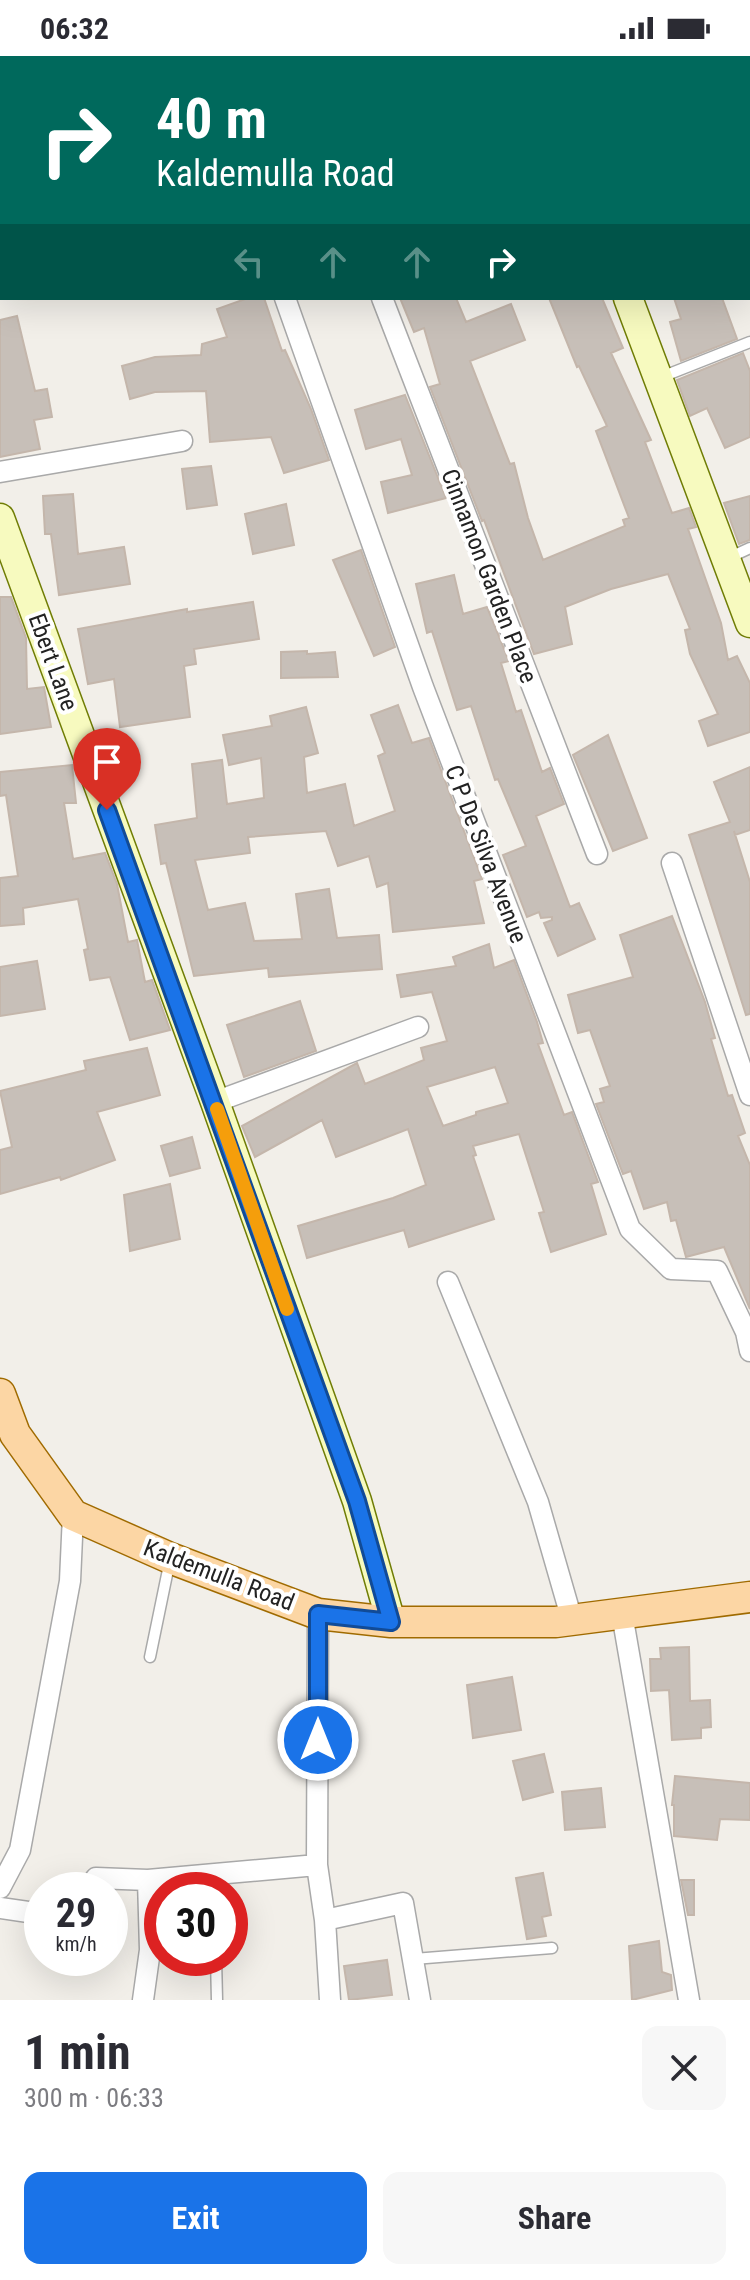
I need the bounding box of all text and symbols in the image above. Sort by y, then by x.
text: 06:32 [40,11,109,46]
text: 40 m [156,86,267,152]
icon: right [24,88,128,192]
text: Kaldemulla Road [156,153,395,195]
icon: left [227,240,271,284]
icon: ahead [311,240,355,284]
icon: ahead [395,240,439,284]
icon: right [479,240,523,284]
street label: Cinnamon Garden Place [435,465,543,687]
street label: Ebert Lane [23,610,83,714]
pin [73,728,141,810]
icon: arrive [85,740,129,784]
street label: C P De Silva Avenue [439,761,533,947]
street label: Kaldemulla Road [140,1533,298,1617]
position arrow [276,1698,360,1782]
speed limit sign: 30 [144,1872,248,1976]
text: 29 [56,1890,96,1937]
text: km/h [55,1932,97,1956]
text: 1 min [24,2024,131,2081]
button: close [642,2026,726,2110]
text: 300 m · 06:33 [24,2083,164,2113]
button: Exit [24,2172,367,2264]
button: Share [383,2172,726,2264]

